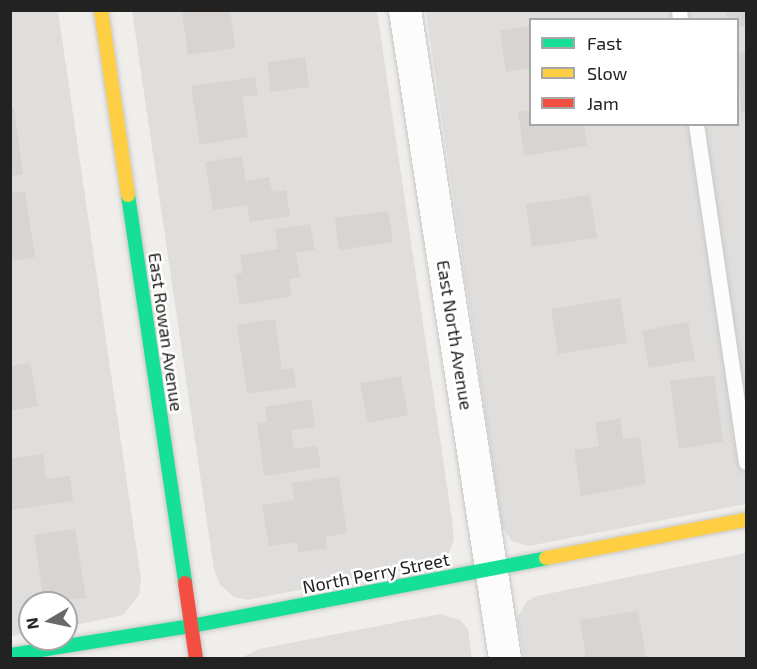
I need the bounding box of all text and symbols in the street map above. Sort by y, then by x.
legend [529,18,739,126]
text: Fast [587,32,622,54]
text: Slow [587,62,627,84]
text: Jam [587,92,619,114]
street label: East Rowan Avenue [144,251,188,413]
street label: East North Avenue [432,258,478,412]
street label: North Perry Street [300,548,452,598]
north arrow [18,591,78,651]
text: N [21,616,42,631]

